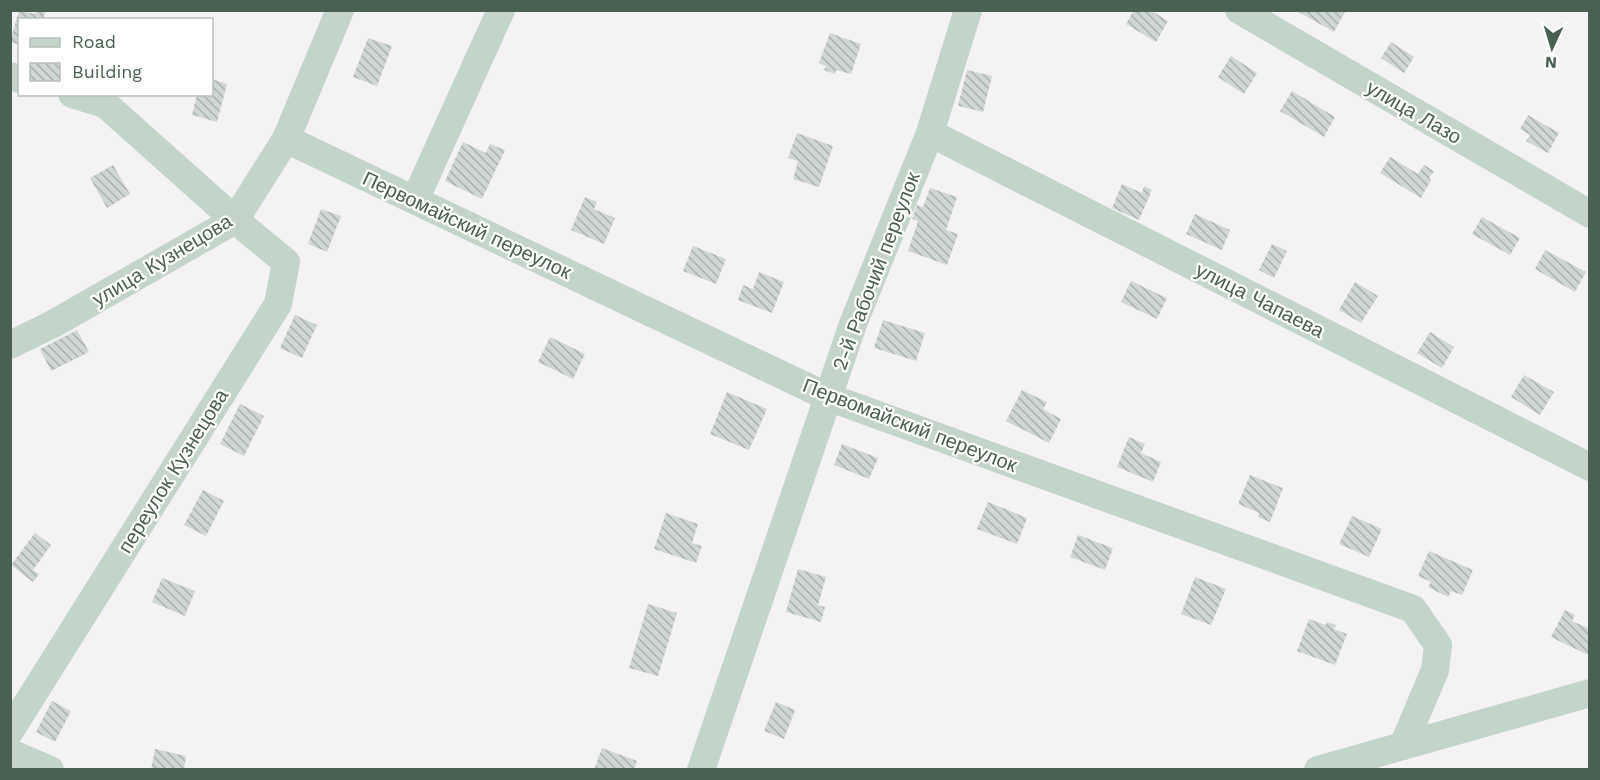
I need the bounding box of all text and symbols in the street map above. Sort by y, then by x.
legend [18,18,213,96]
north arrow [1522,18,1582,78]
text: Road [72,31,116,52]
text: N [1544,53,1558,72]
text: Building [72,61,142,82]
street label: улица Лазо [1362,75,1466,149]
street label: Первомайский переулок [359,166,575,284]
street label: 2-й Рабочий переулок [827,168,925,373]
street label: улица Кузнецова [88,208,237,311]
street label: улица Чапаева [1192,257,1329,343]
street label: Первомайский переулок [800,373,1021,477]
street label: переулок Кузнецова [113,384,234,557]

